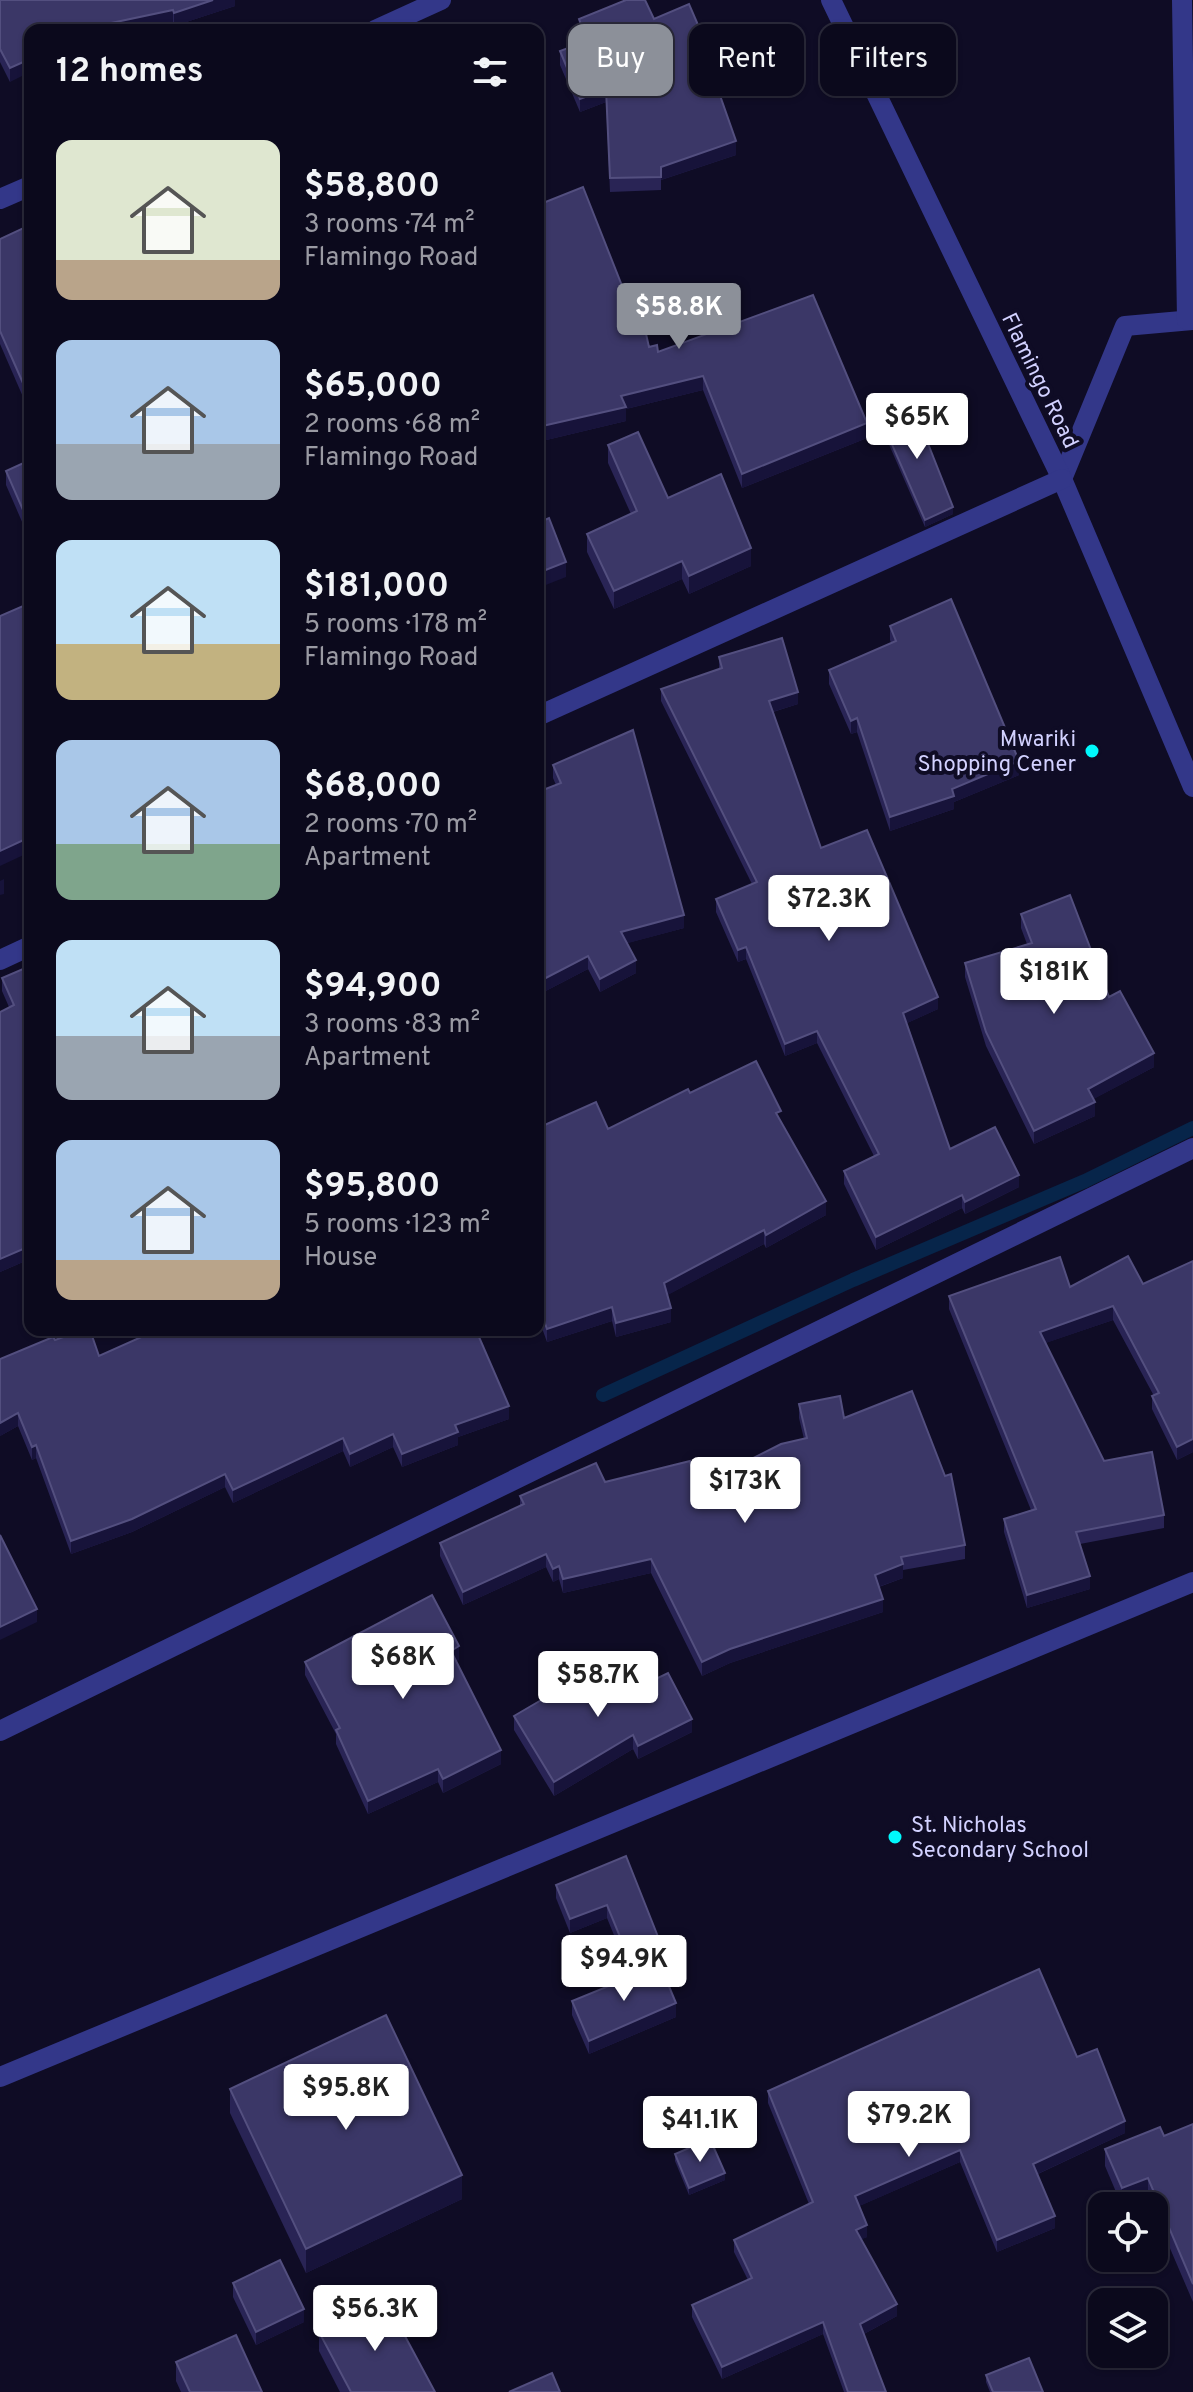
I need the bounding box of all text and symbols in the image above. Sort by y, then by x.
chip: Buy [568,24,673,96]
chip: Rent [689,24,804,96]
chip: Filters [820,24,956,96]
icon: filters [468,50,512,94]
text: 12 homes [56,51,203,94]
text: $58,800 [304,166,440,209]
icon: home [120,172,216,268]
text: 3 rooms · 74 m² [304,209,475,242]
text: Flamingo Road [304,242,478,275]
pin: $58.8K [614,283,744,351]
text: $58.8K [635,292,723,325]
street label: Flamingo Road [994,309,1083,453]
text: $65,000 [304,366,442,409]
icon: home [120,372,216,468]
pin: $65K [870,393,964,461]
text: $65K [884,402,950,435]
text: 2 rooms · 68 m² [304,409,480,442]
text: Flamingo Road [304,442,478,475]
text: $181,000 [304,566,449,609]
icon: home [120,572,216,668]
text: 5 rooms · 178 m² [304,609,487,642]
text: Flamingo Road [304,642,478,675]
place label: Mwariki Shopping Cener [918,727,1076,779]
marker: Mwariki Shopping Cener [1083,742,1101,760]
text: $68,000 [304,766,442,809]
icon: home [120,772,216,868]
text: 2 rooms · 70 m² [304,809,477,842]
text: Apartment [304,842,431,875]
pin: $72.3K [764,875,894,943]
text: $72.3K [786,884,872,917]
pin: $181K [998,948,1110,1016]
text: $181K [1018,957,1090,990]
text: $94,900 [304,966,442,1009]
icon: home [120,972,216,1068]
text: 3 rooms · 83 m² [304,1009,480,1042]
text: Apartment [304,1042,431,1075]
text: $95,800 [304,1166,440,1209]
icon: home [120,1172,216,1268]
text: 5 rooms · 123 m² [304,1209,490,1242]
text: House [304,1242,377,1275]
pin: $173K [689,1457,801,1525]
text: $173K [708,1466,782,1499]
pin: $68K [356,1633,450,1701]
text: $68K [370,1642,436,1675]
pin: $58.7K [533,1651,663,1719]
text: $58.7K [556,1660,640,1693]
place label: St. Nicholas Secondary School [911,1813,1089,1865]
marker: St. Nicholas Secondary School [886,1828,904,1846]
pin: $94.9K [559,1935,689,2003]
text: $94.9K [579,1944,669,1977]
pin: $95.8K [281,2064,411,2132]
text: $95.8K [302,2073,390,2106]
pin: $79.2K [844,2091,974,2159]
pin: $41.1K [635,2096,765,2164]
text: $79.2K [866,2100,952,2133]
text: $41.1K [661,2105,739,2138]
map controls [1088,2192,1168,2368]
button: locate [1088,2192,1168,2272]
pin: $56.3K [310,2285,440,2353]
button: layers [1088,2288,1168,2368]
text: $56.3K [331,2294,419,2327]

